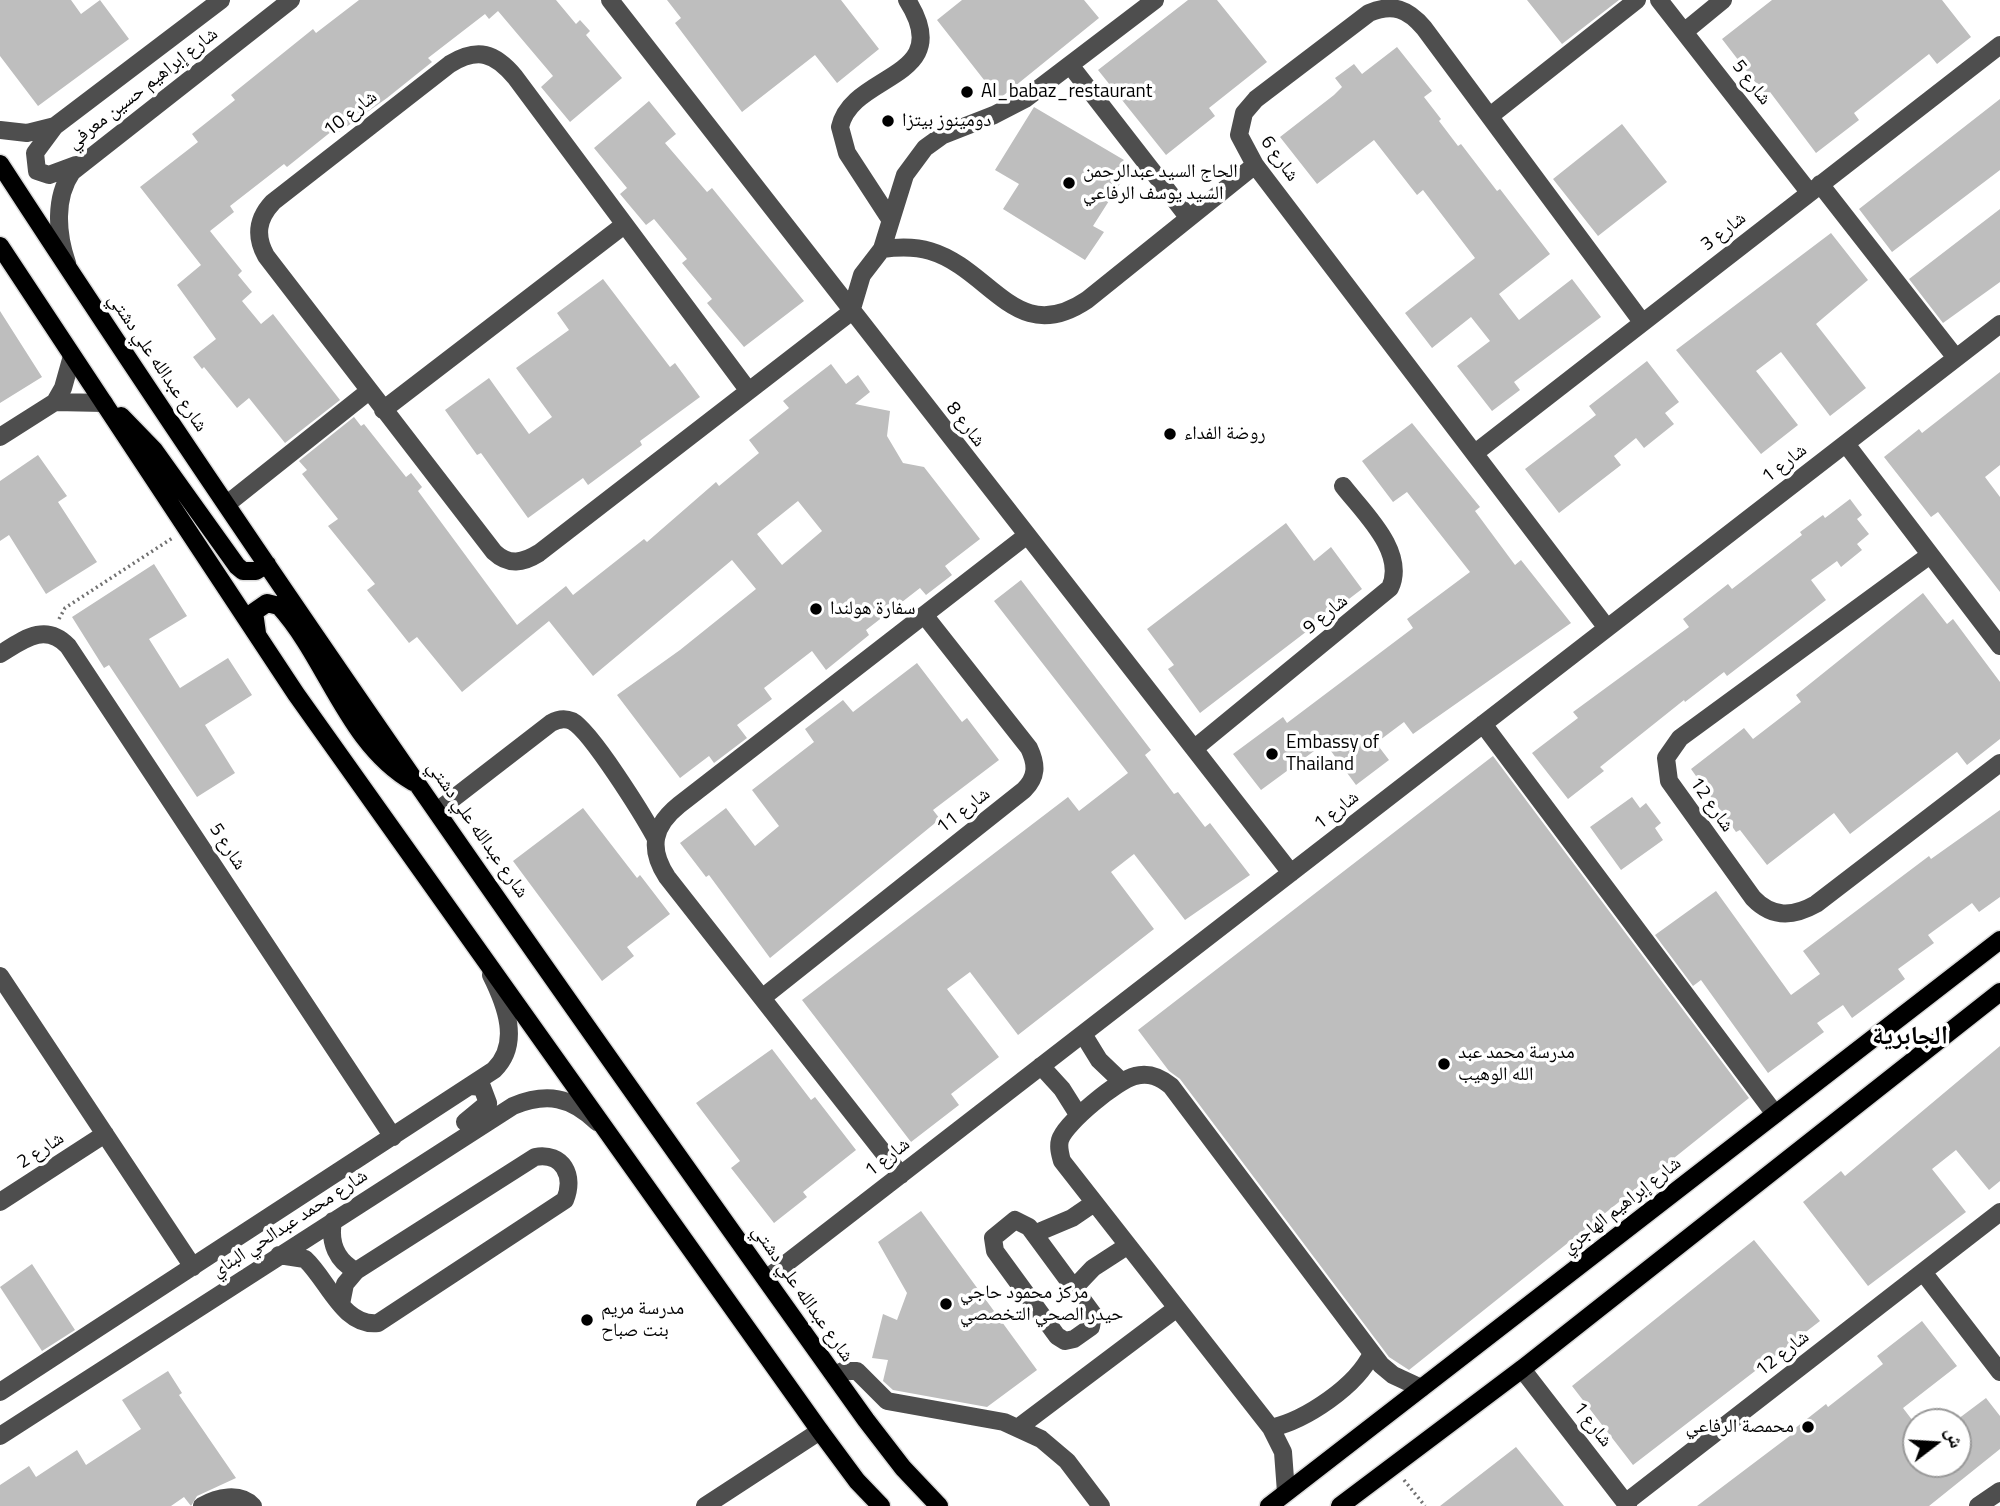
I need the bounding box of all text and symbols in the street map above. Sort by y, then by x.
street label: شارع إبراهيم حسين معرفي [63,23,223,155]
street label: شارع 5 [1726,56,1776,110]
place label: Al_babaz_restaurant [981,81,1152,103]
marker: Al_babaz_restaurant [959,84,975,100]
street label: شارع 10 [320,86,382,142]
place label: دومينوز بيتزا [902,110,991,132]
marker: دومينوز بيتزا [880,113,896,129]
street label: شارع 6 [1255,132,1303,186]
place label: الحاج السيد عبدالرحمن السيد يوسف الرفاعي [1083,161,1238,205]
marker: الحاج السيد عبدالرحمن السيد يوسف الرفاعي [1061,175,1077,191]
street label: شارع 3 [1697,207,1751,257]
street label: شارع عبدالله علي دشتي [102,289,212,437]
street label: شارع 8 [940,398,990,452]
place label: روضة الفداء [1184,423,1266,445]
marker: روضة الفداء [1162,426,1178,442]
street label: شارع 1 [1758,439,1812,489]
street label: شارع 9 [1299,590,1353,640]
place label: سفارة هولندا [830,598,916,620]
marker: سفارة هولندا [808,601,824,617]
place label: Embassy of Thailand [1286,732,1379,776]
marker: Embassy of Thailand [1264,746,1280,762]
street label: شارع عبدالله علي دشتي [421,757,533,903]
street label: شارع 12 [1684,773,1738,837]
street label: شارع 11 [933,783,995,839]
street label: شارع 1 [1310,786,1364,836]
street label: شارع 5 [204,819,250,875]
district label: الجابرية [1872,1022,1948,1054]
place label: مدرسة محمد عبد الله الوهيب [1458,1042,1575,1086]
marker: مدرسة محمد عبد الله الوهيب [1436,1056,1452,1072]
street label: شارع 2 [13,1128,69,1174]
street label: شارع 1 [861,1133,915,1183]
street label: شارع إبراهيم الهاجري [1558,1152,1686,1260]
street label: شارع محمد عبدالحي البناي [208,1165,372,1283]
street label: شارع عبدالله علي دشتي [746,1221,858,1367]
place label: مركز محمود حاجي حيدر الصحي التخصصي [960,1282,1123,1326]
marker: مركز محمود حاجي حيدر الصحي التخصصي [938,1296,954,1312]
place label: مدرسة مريم بنت صباح [601,1298,684,1342]
marker: مدرسة مريم بنت صباح [579,1312,595,1328]
street label: شارع 12 [1752,1326,1814,1382]
street label: شارع 1 [1567,1398,1617,1452]
north arrow [1902,1408,1972,1478]
place label: محمصة الرفاعي [1686,1416,1794,1438]
marker: محمصة الرفاعي [1800,1419,1816,1435]
text: ش [1939,1423,1972,1451]

